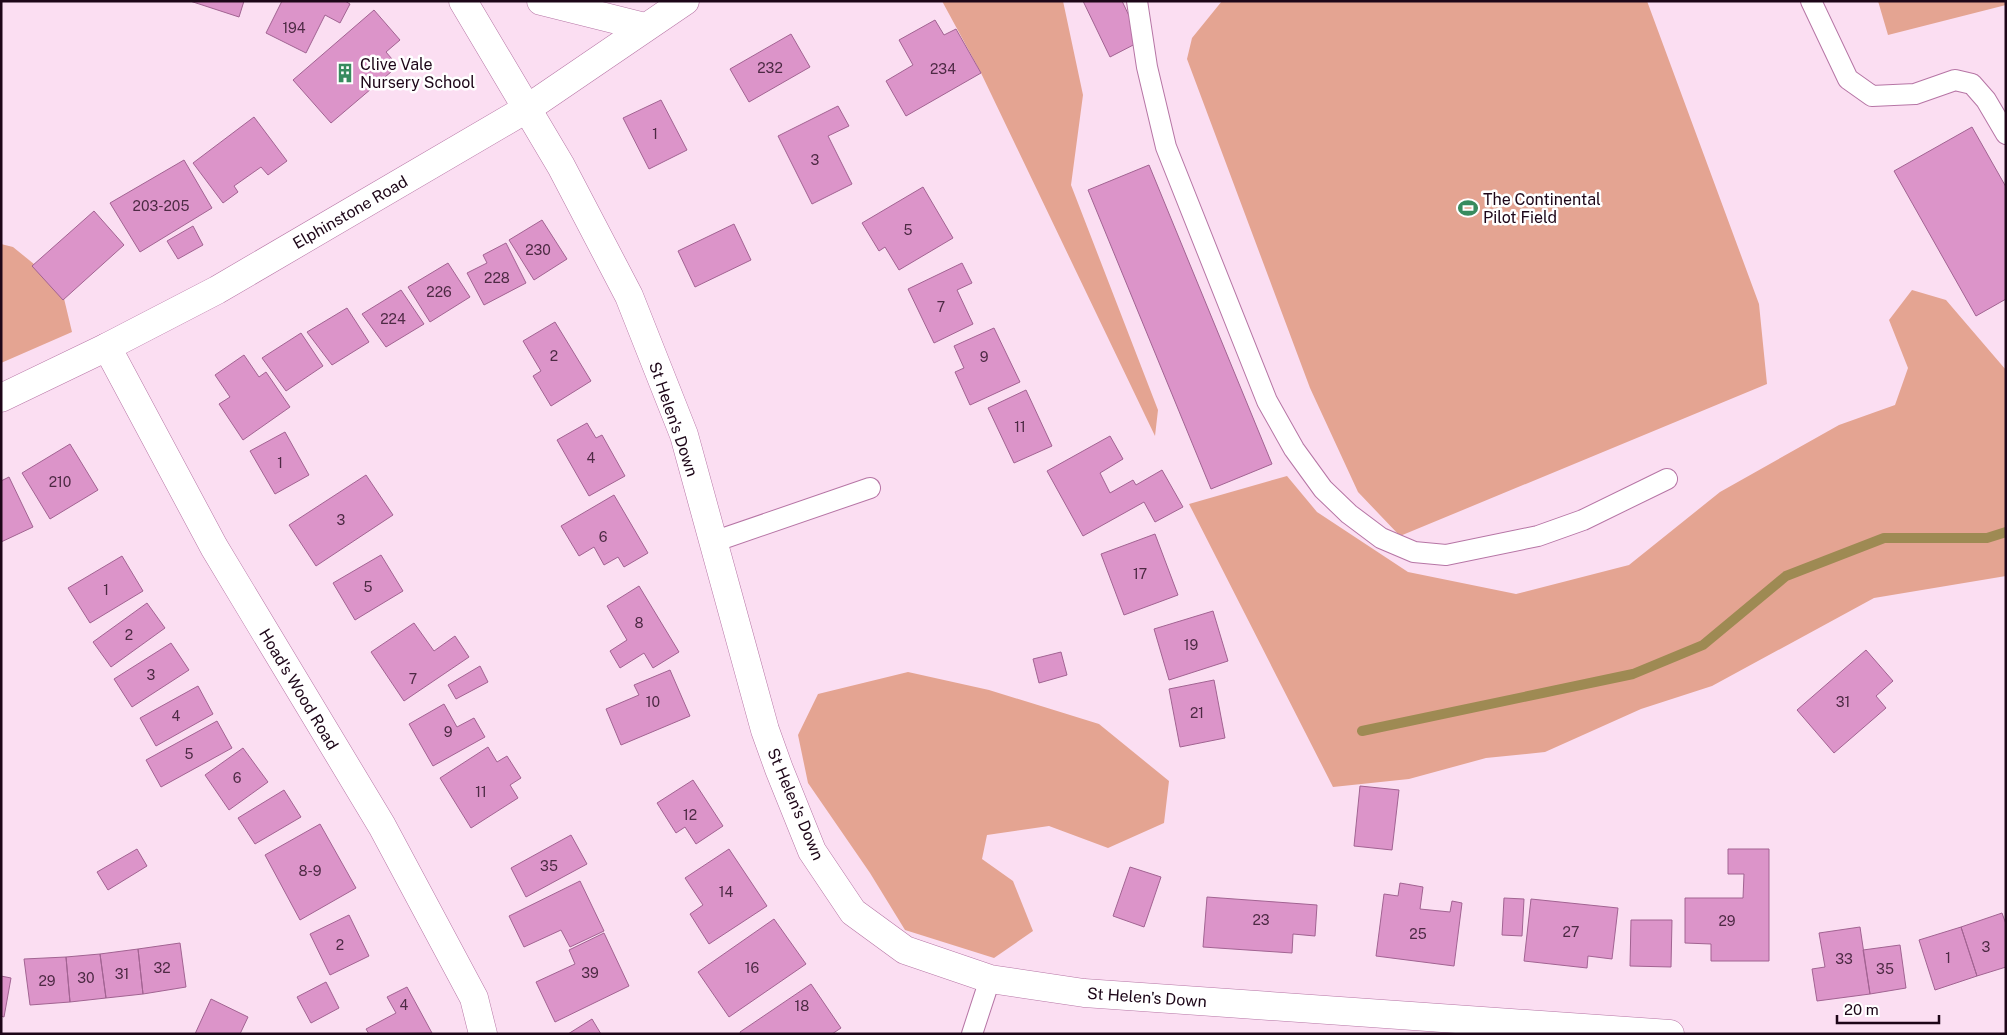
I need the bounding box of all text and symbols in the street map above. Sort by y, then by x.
house number: 194 [282,20,306,36]
place label: Clive Vale Nursery School [360,55,475,92]
house number: 232 [757,60,783,76]
house number: 234 [930,61,956,77]
building icon: Clive Vale Nursery School [334,62,356,84]
house number: 1 [652,126,658,142]
house number: 3 [811,152,820,168]
street label: Elphinstone Road [289,172,411,253]
place label: The Continental Pilot Field [1483,190,1601,227]
sports icon: The Continental Pilot Field [1457,197,1479,219]
house number: 203-205 [133,198,189,214]
house number: 5 [904,222,913,238]
house number: 230 [525,242,551,258]
house number: 228 [484,270,510,286]
house number: 226 [426,284,452,300]
house number: 7 [937,299,945,315]
house number: 224 [380,311,406,327]
house number: 2 [550,348,558,364]
house number: 9 [980,349,989,365]
street label: St Helen's Down [645,359,702,479]
house number: 11 [1014,419,1026,435]
house number: 4 [587,450,596,466]
house number: 1 [277,455,283,471]
house number: 210 [49,474,71,490]
house number: 3 [337,512,346,528]
house number: 6 [599,529,608,545]
house number: 17 [1133,566,1147,582]
house number: 5 [364,579,373,595]
house number: 1 [103,582,109,598]
house number: 8 [634,615,644,631]
street label: Hoad's Wood Road [255,625,342,753]
house number: 2 [125,627,133,643]
house number: 19 [1184,637,1198,653]
house number: 3 [147,667,156,683]
house number: 7 [409,671,417,687]
house number: 10 [646,694,660,710]
house number: 31 [1836,694,1850,710]
house number: 21 [1190,705,1204,721]
house number: 4 [172,708,181,724]
house number: 9 [444,724,453,740]
street label: St Helen's Down [763,745,828,863]
house number: 5 [185,746,194,762]
house number: 6 [233,770,242,786]
house number: 11 [475,784,487,800]
house number: 12 [683,807,697,823]
house number: 35 [540,858,558,874]
house number: 8-9 [298,863,322,879]
house number: 14 [719,884,733,900]
house number: 23 [1252,912,1270,928]
house number: 29 [1718,913,1736,929]
house number: 27 [1563,924,1579,940]
house number: 25 [1409,926,1427,942]
house number: 2 [336,937,344,953]
house number: 3 [1982,939,1991,955]
house number: 1 [1945,950,1951,966]
house number: 33 [1835,951,1853,967]
house number: 32 [153,960,171,976]
house number: 16 [745,960,759,976]
house number: 35 [1876,961,1894,977]
house number: 39 [581,965,599,981]
house number: 31 [115,966,129,982]
house number: 30 [77,970,95,986]
house number: 29 [38,973,56,989]
street label: St Helen's Down [1086,984,1208,1011]
scale bar [1837,992,1940,1024]
house number: 4 [400,997,409,1013]
house number: 18 [795,998,809,1014]
text: 20 m [1844,1001,1879,1018]

